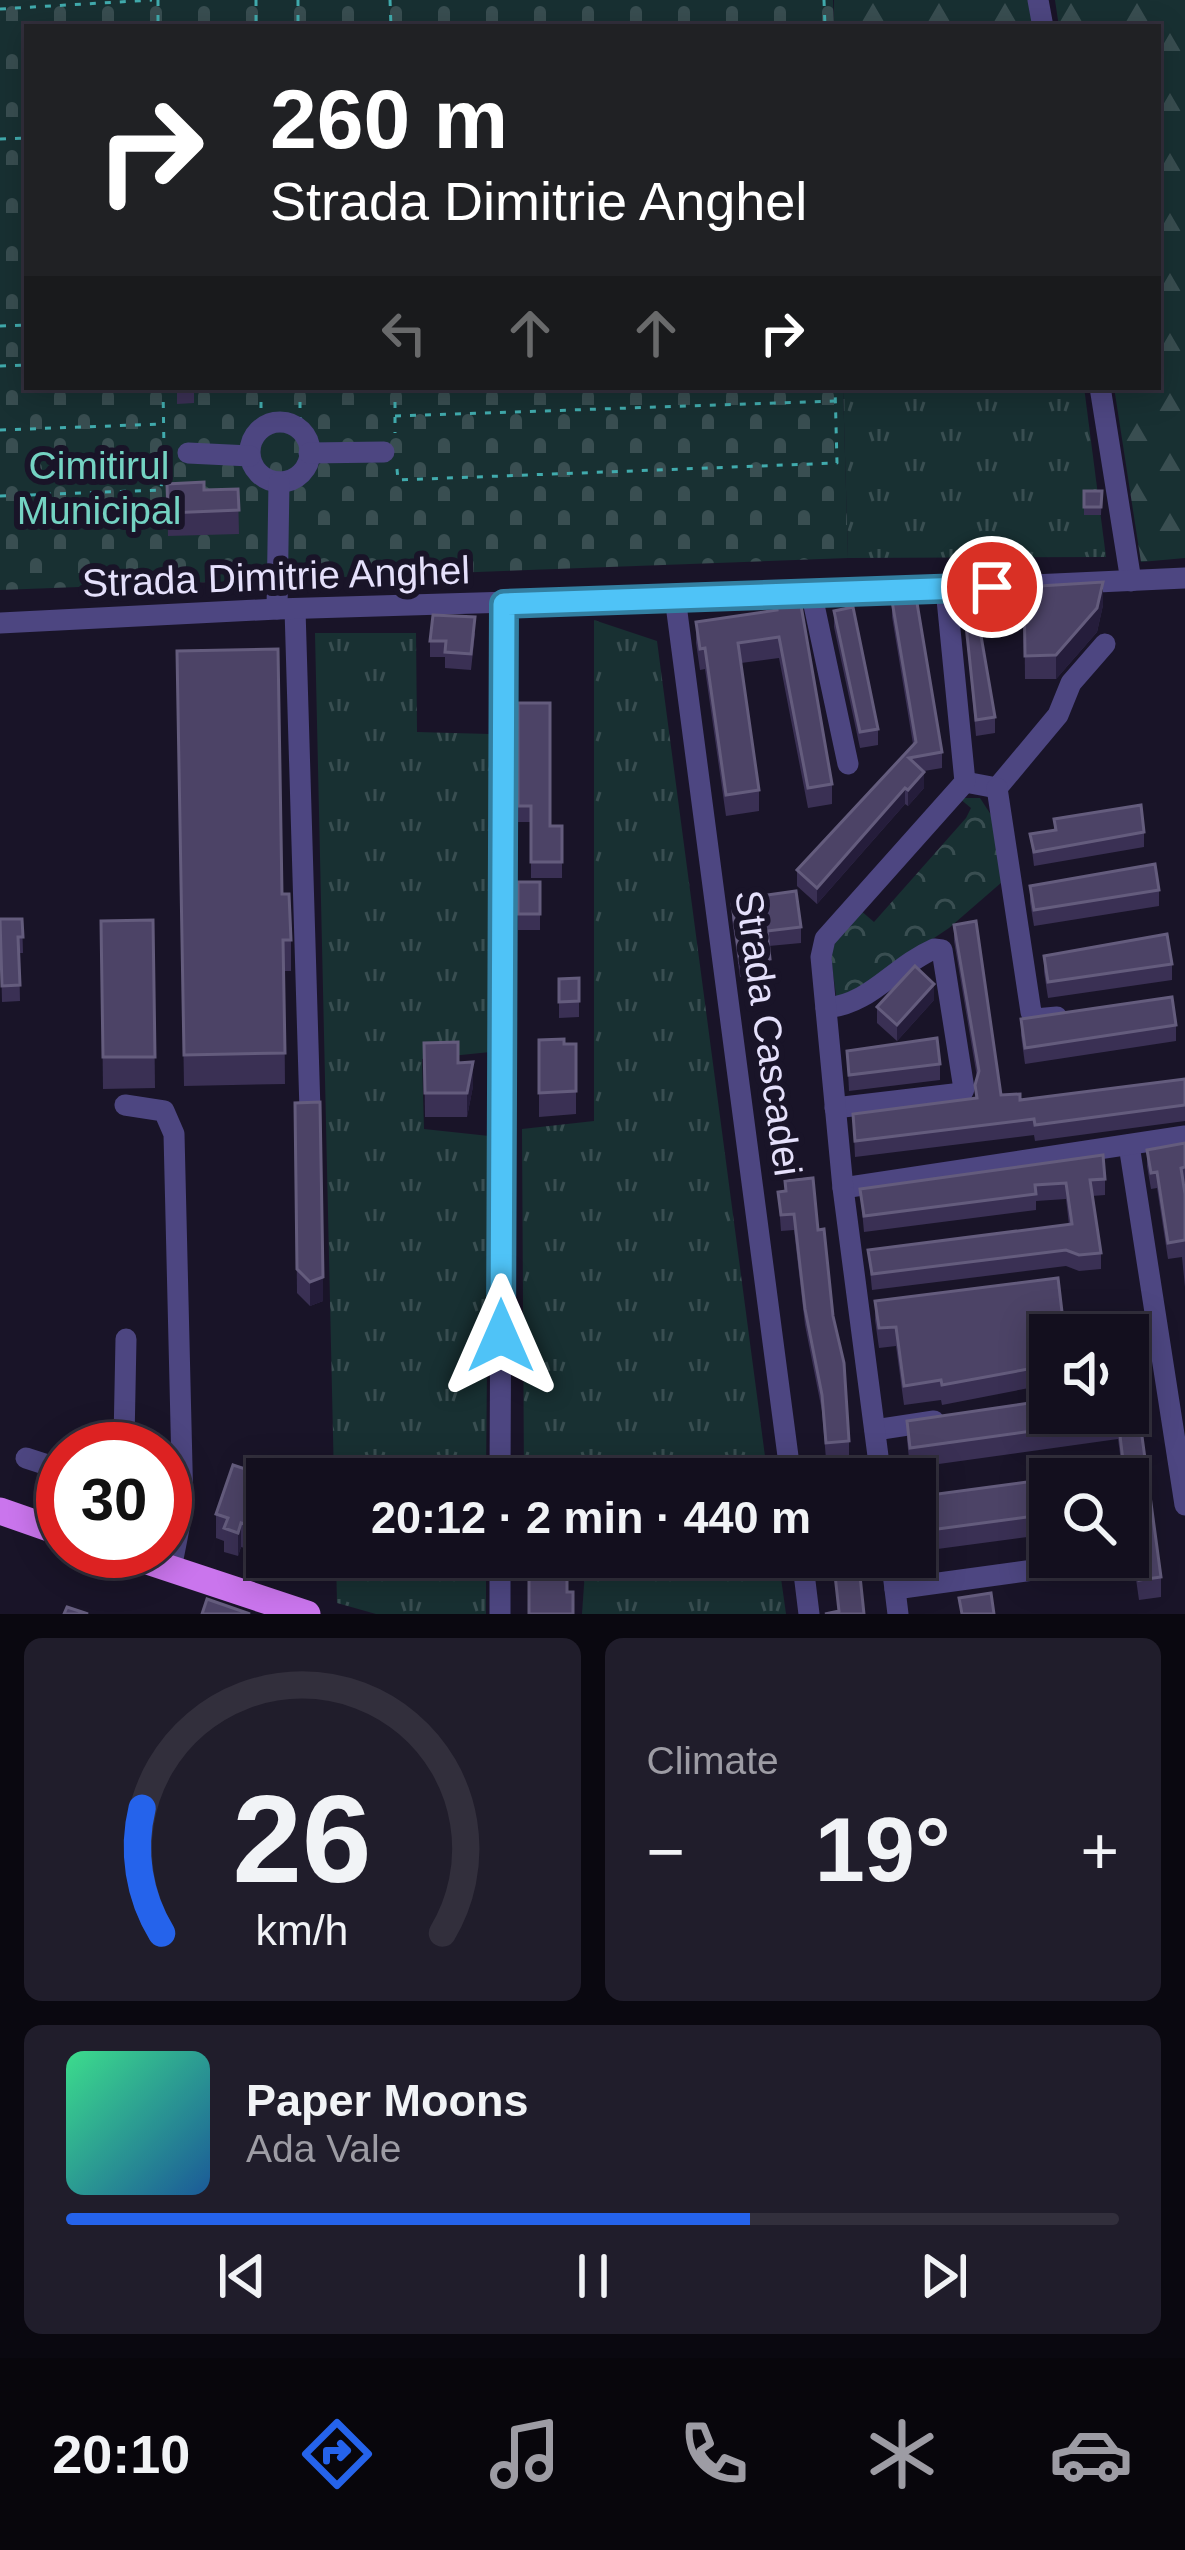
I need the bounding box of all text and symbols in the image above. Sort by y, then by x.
icon: right [72,72,228,228]
text: 260 m [270,72,508,166]
text: Strada Dimitrie Anghel [270,171,807,231]
icon: left [371,300,437,366]
icon: ahead [497,300,563,366]
icon: ahead [623,300,689,366]
icon: right [749,300,815,366]
park label: Cimitirul Municipal [17,444,181,532]
pin [941,536,1043,638]
street label: Strada Dimitrie Anghel [81,548,471,605]
icon: arrive [959,554,1025,620]
street label: Strada Cascadei [727,887,810,1179]
position arrow [438,1273,564,1399]
map controls [1029,1314,1149,1578]
button: sound [1029,1314,1149,1434]
speed limit sign: 30 [36,1422,192,1578]
button: search [1029,1458,1149,1578]
text: 20:12 · 2 min · 440 m [371,1492,811,1543]
text: Climate [647,1739,779,1782]
text: 26 [233,1769,372,1908]
text: 19° [815,1800,951,1900]
text: − [647,1814,685,1888]
text: + [1080,1814,1119,1888]
text: km/h [256,1905,349,1953]
text: Paper Moons [246,2075,529,2126]
text: Ada Vale [246,2127,401,2170]
icon: previous [209,2243,275,2309]
icon: pause [560,2243,626,2309]
icon: next [911,2243,977,2309]
icon: directions [295,2412,379,2496]
icon: music [483,2412,567,2496]
icon: phone [672,2412,756,2496]
icon: climate [860,2412,944,2496]
icon: car [1049,2412,1133,2496]
text: 20:10 [52,2424,190,2484]

